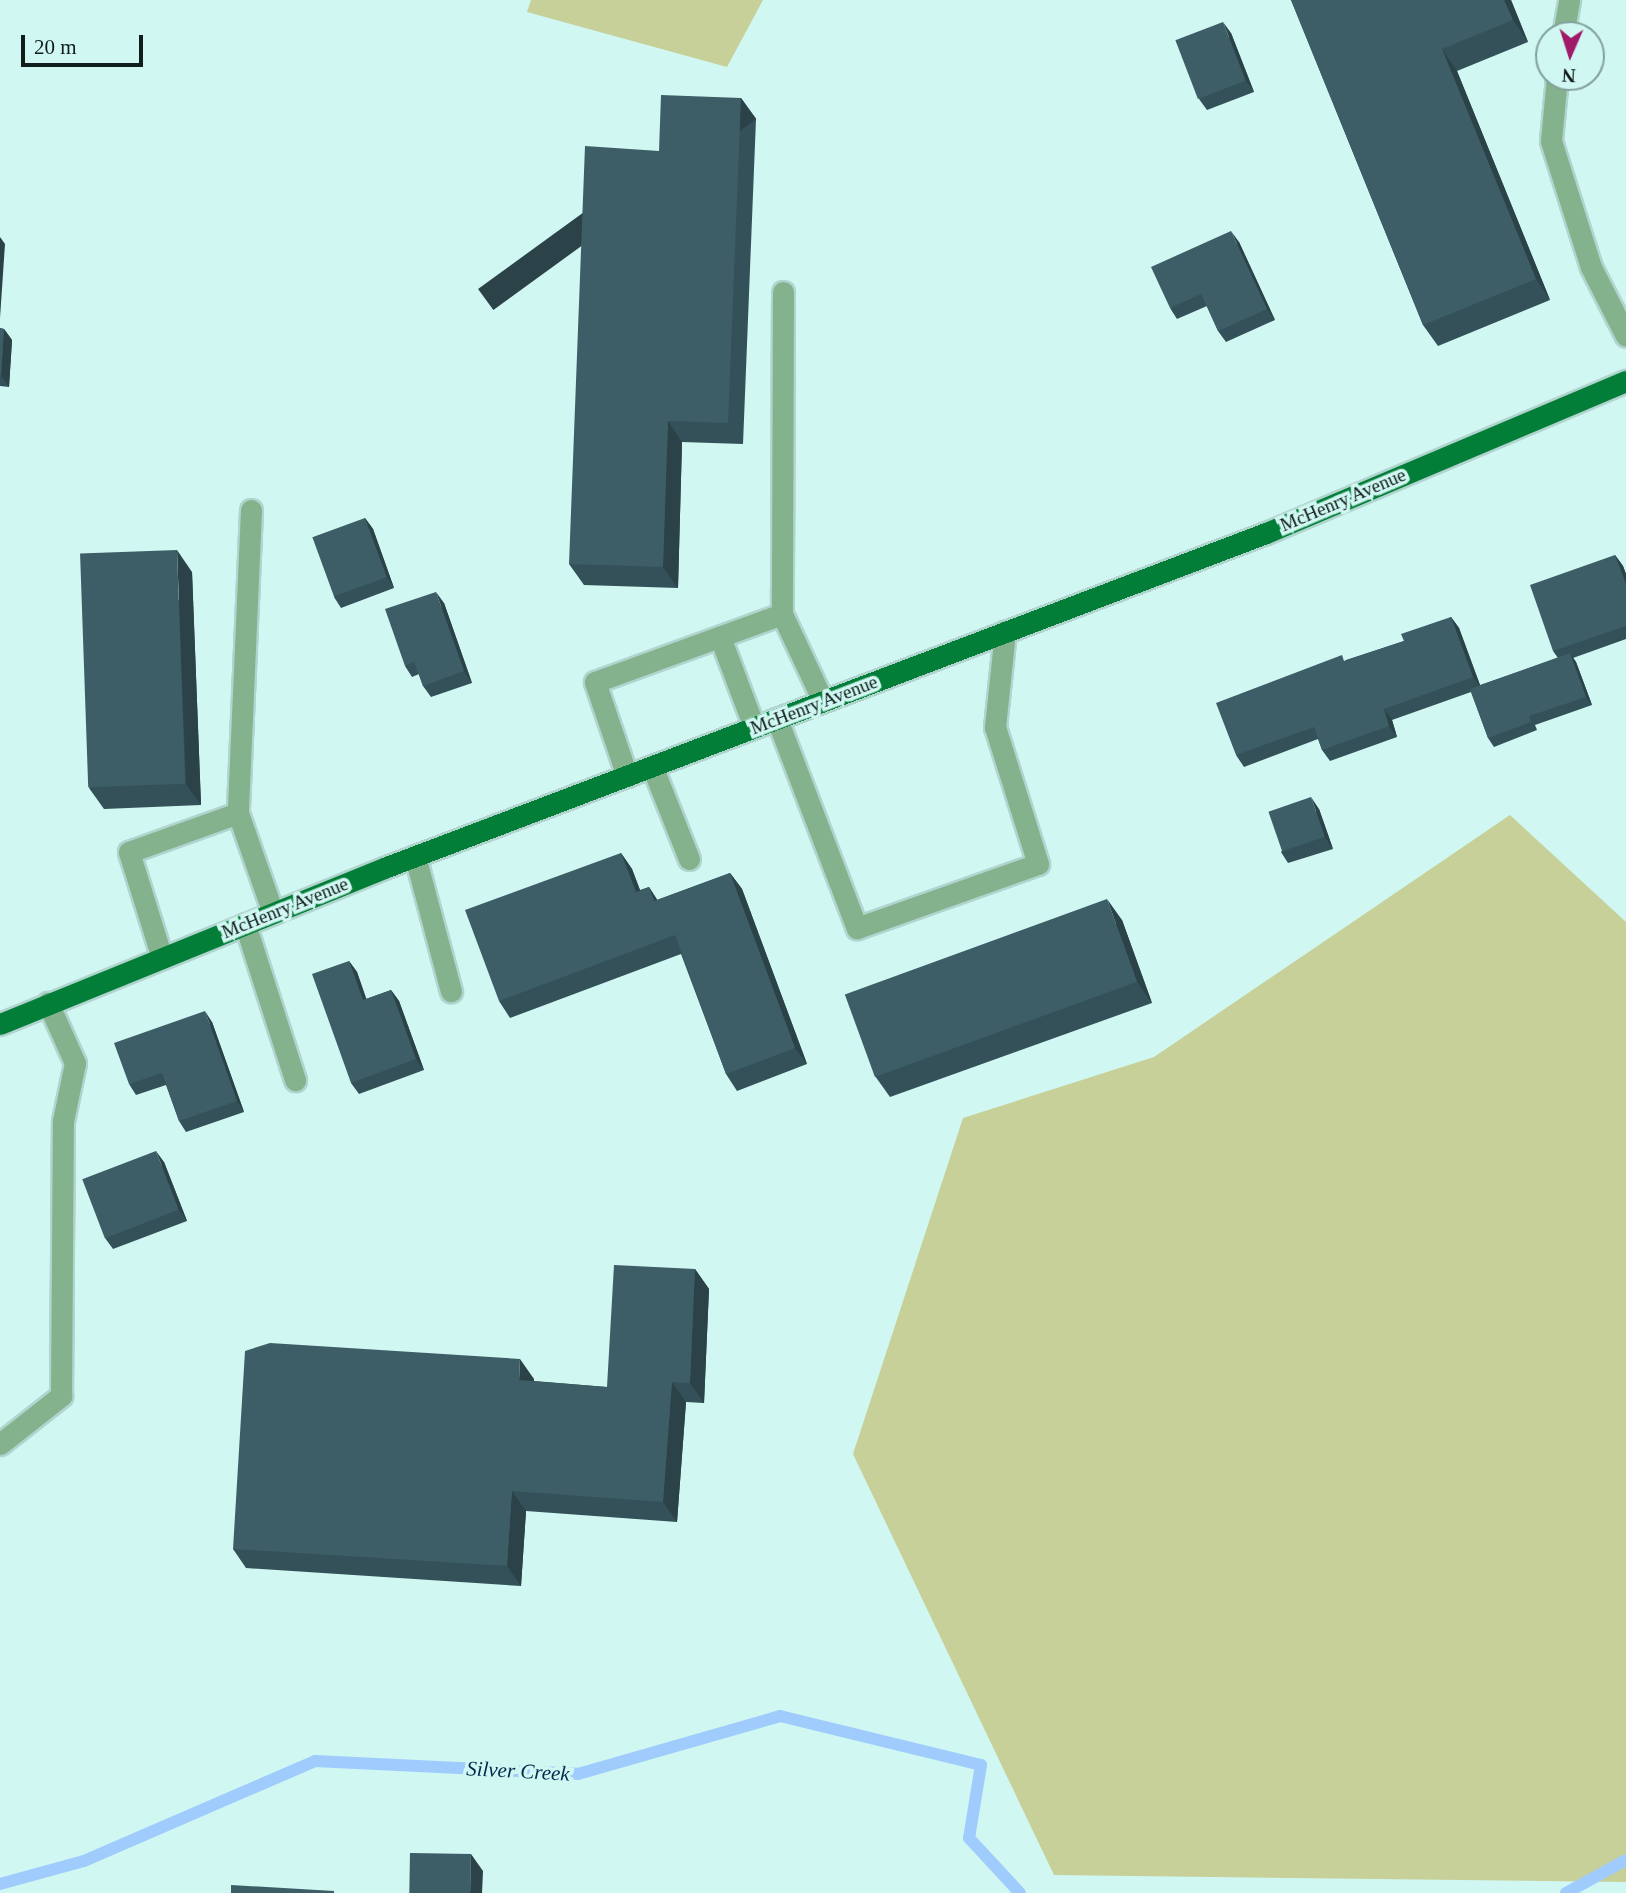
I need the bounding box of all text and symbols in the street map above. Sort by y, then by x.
scale bar [24,21,147,65]
north arrow [1535,21,1605,91]
text: 20 m [34,35,77,59]
text: N [1562,65,1576,86]
street label: McHenry Avenue [1276,463,1410,537]
street label: McHenry Avenue [747,670,881,740]
street label: McHenry Avenue [218,872,352,944]
water label: Silver Creek [466,1756,570,1786]

